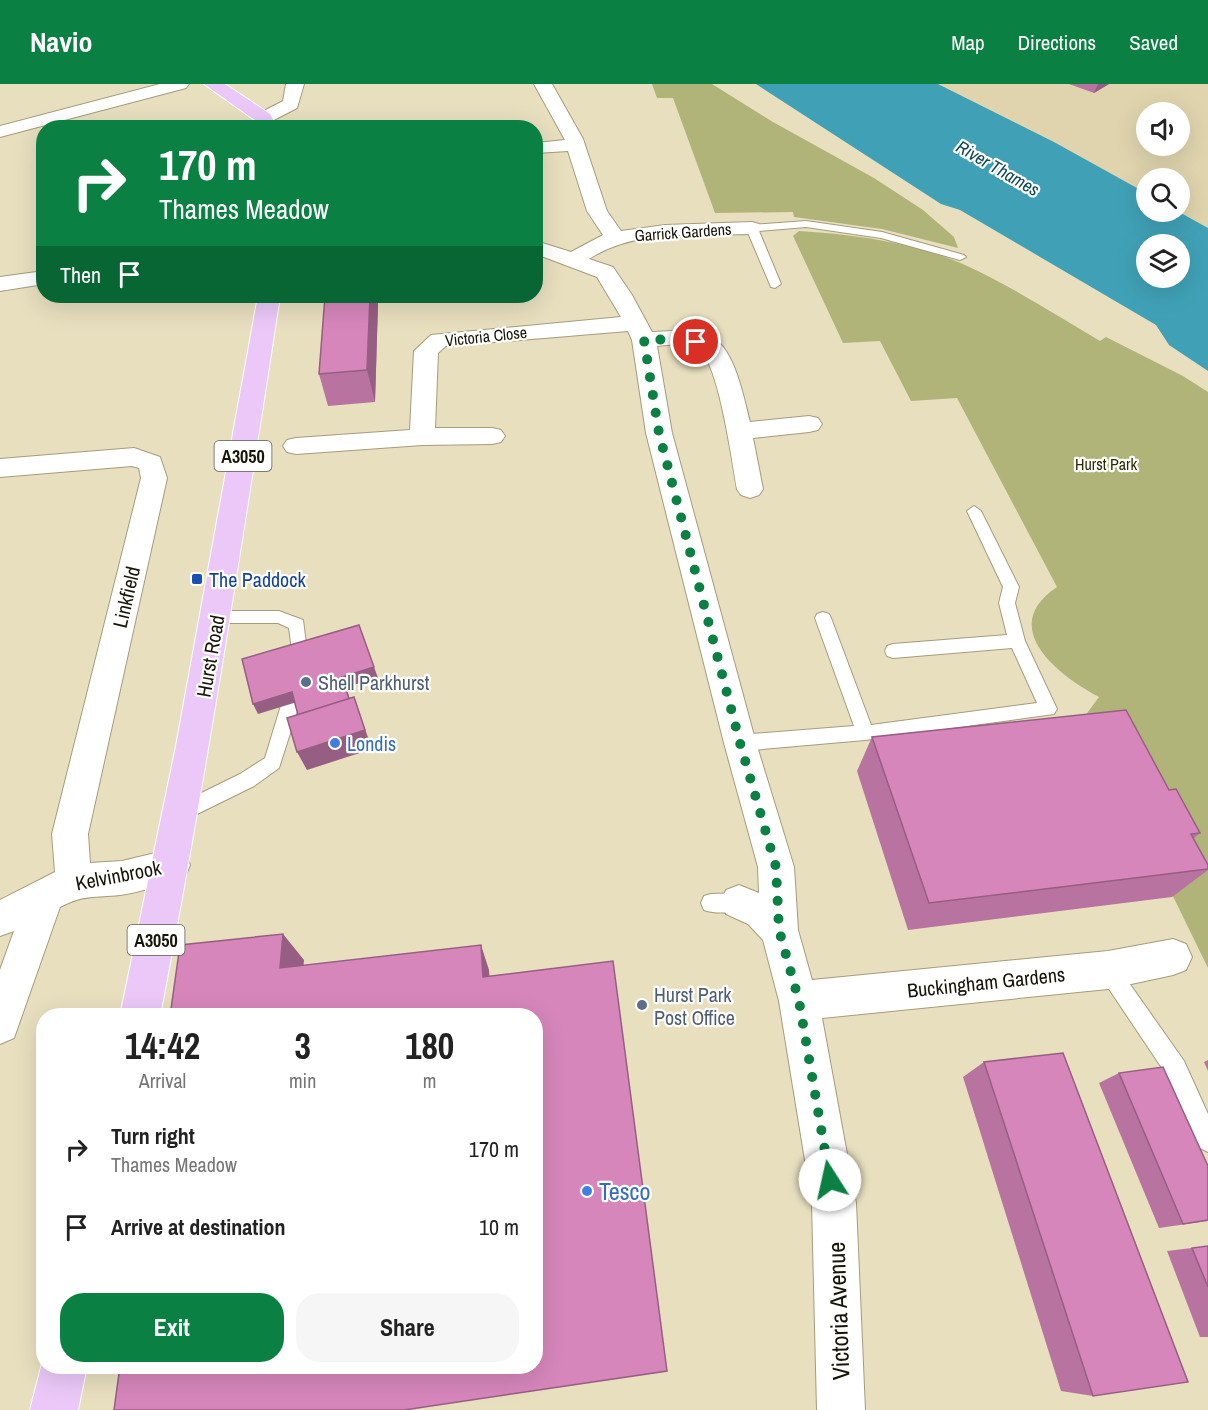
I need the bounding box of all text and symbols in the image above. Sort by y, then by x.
text: Navio [30,23,93,61]
text: Map [951,28,985,57]
text: Directions [1018,28,1096,57]
text: Saved [1129,28,1178,57]
map controls [1136,102,1190,288]
button: sound [1136,102,1190,156]
water label: River Thames [952,134,1044,202]
text: 170 m [159,137,257,193]
icon: right [60,144,138,222]
button: search [1136,168,1190,222]
text: Thames Meadow [159,191,329,227]
street label: Garrick Gardens [634,218,732,246]
button: layers [1136,234,1190,288]
icon: arrive [113,258,146,291]
text: Then [60,260,101,290]
pin [670,316,721,367]
street label: Victoria Close [444,321,528,351]
icon: arrive [679,325,712,358]
road number: A3050 [214,441,272,471]
park label: Hurst Park [1075,453,1137,475]
street label: Linkfield [106,564,146,630]
place label: The Paddock [209,566,306,593]
marker: The Paddock [190,572,204,586]
street label: Hurst Road [190,613,230,699]
place label: Shell Parkhurst [318,669,430,696]
marker: Shell Parkhurst [299,675,313,689]
place label: Londis [347,730,396,757]
marker: Londis [328,736,342,750]
street label: Kelvinbrook [73,853,164,897]
road number: A3050 [128,925,184,955]
street label: Buckingham Gardens [906,960,1066,1004]
place label: Hurst Park Post Office [654,981,735,1031]
marker: Hurst Park Post Office [635,998,649,1012]
text: 14:42 [125,1022,200,1070]
text: 3 [294,1022,311,1070]
text: 180 [405,1022,454,1070]
text: Arrival [139,1067,186,1094]
text: min [289,1067,316,1094]
text: m [423,1067,436,1094]
text: Turn right [111,1121,195,1151]
icon: right [60,1133,93,1166]
text: 170 m [469,1134,519,1164]
position arrow [798,1148,862,1212]
text: Thames Meadow [111,1151,237,1178]
place label: Tesco [599,1175,650,1207]
marker: Tesco [580,1184,594,1198]
icon: arrive [60,1211,93,1244]
text: Arrive at destination [111,1212,285,1242]
text: 10 m [479,1212,519,1242]
street label: Victoria Avenue [820,1241,856,1381]
button: Exit [60,1293,284,1362]
button: Share [296,1293,519,1362]

